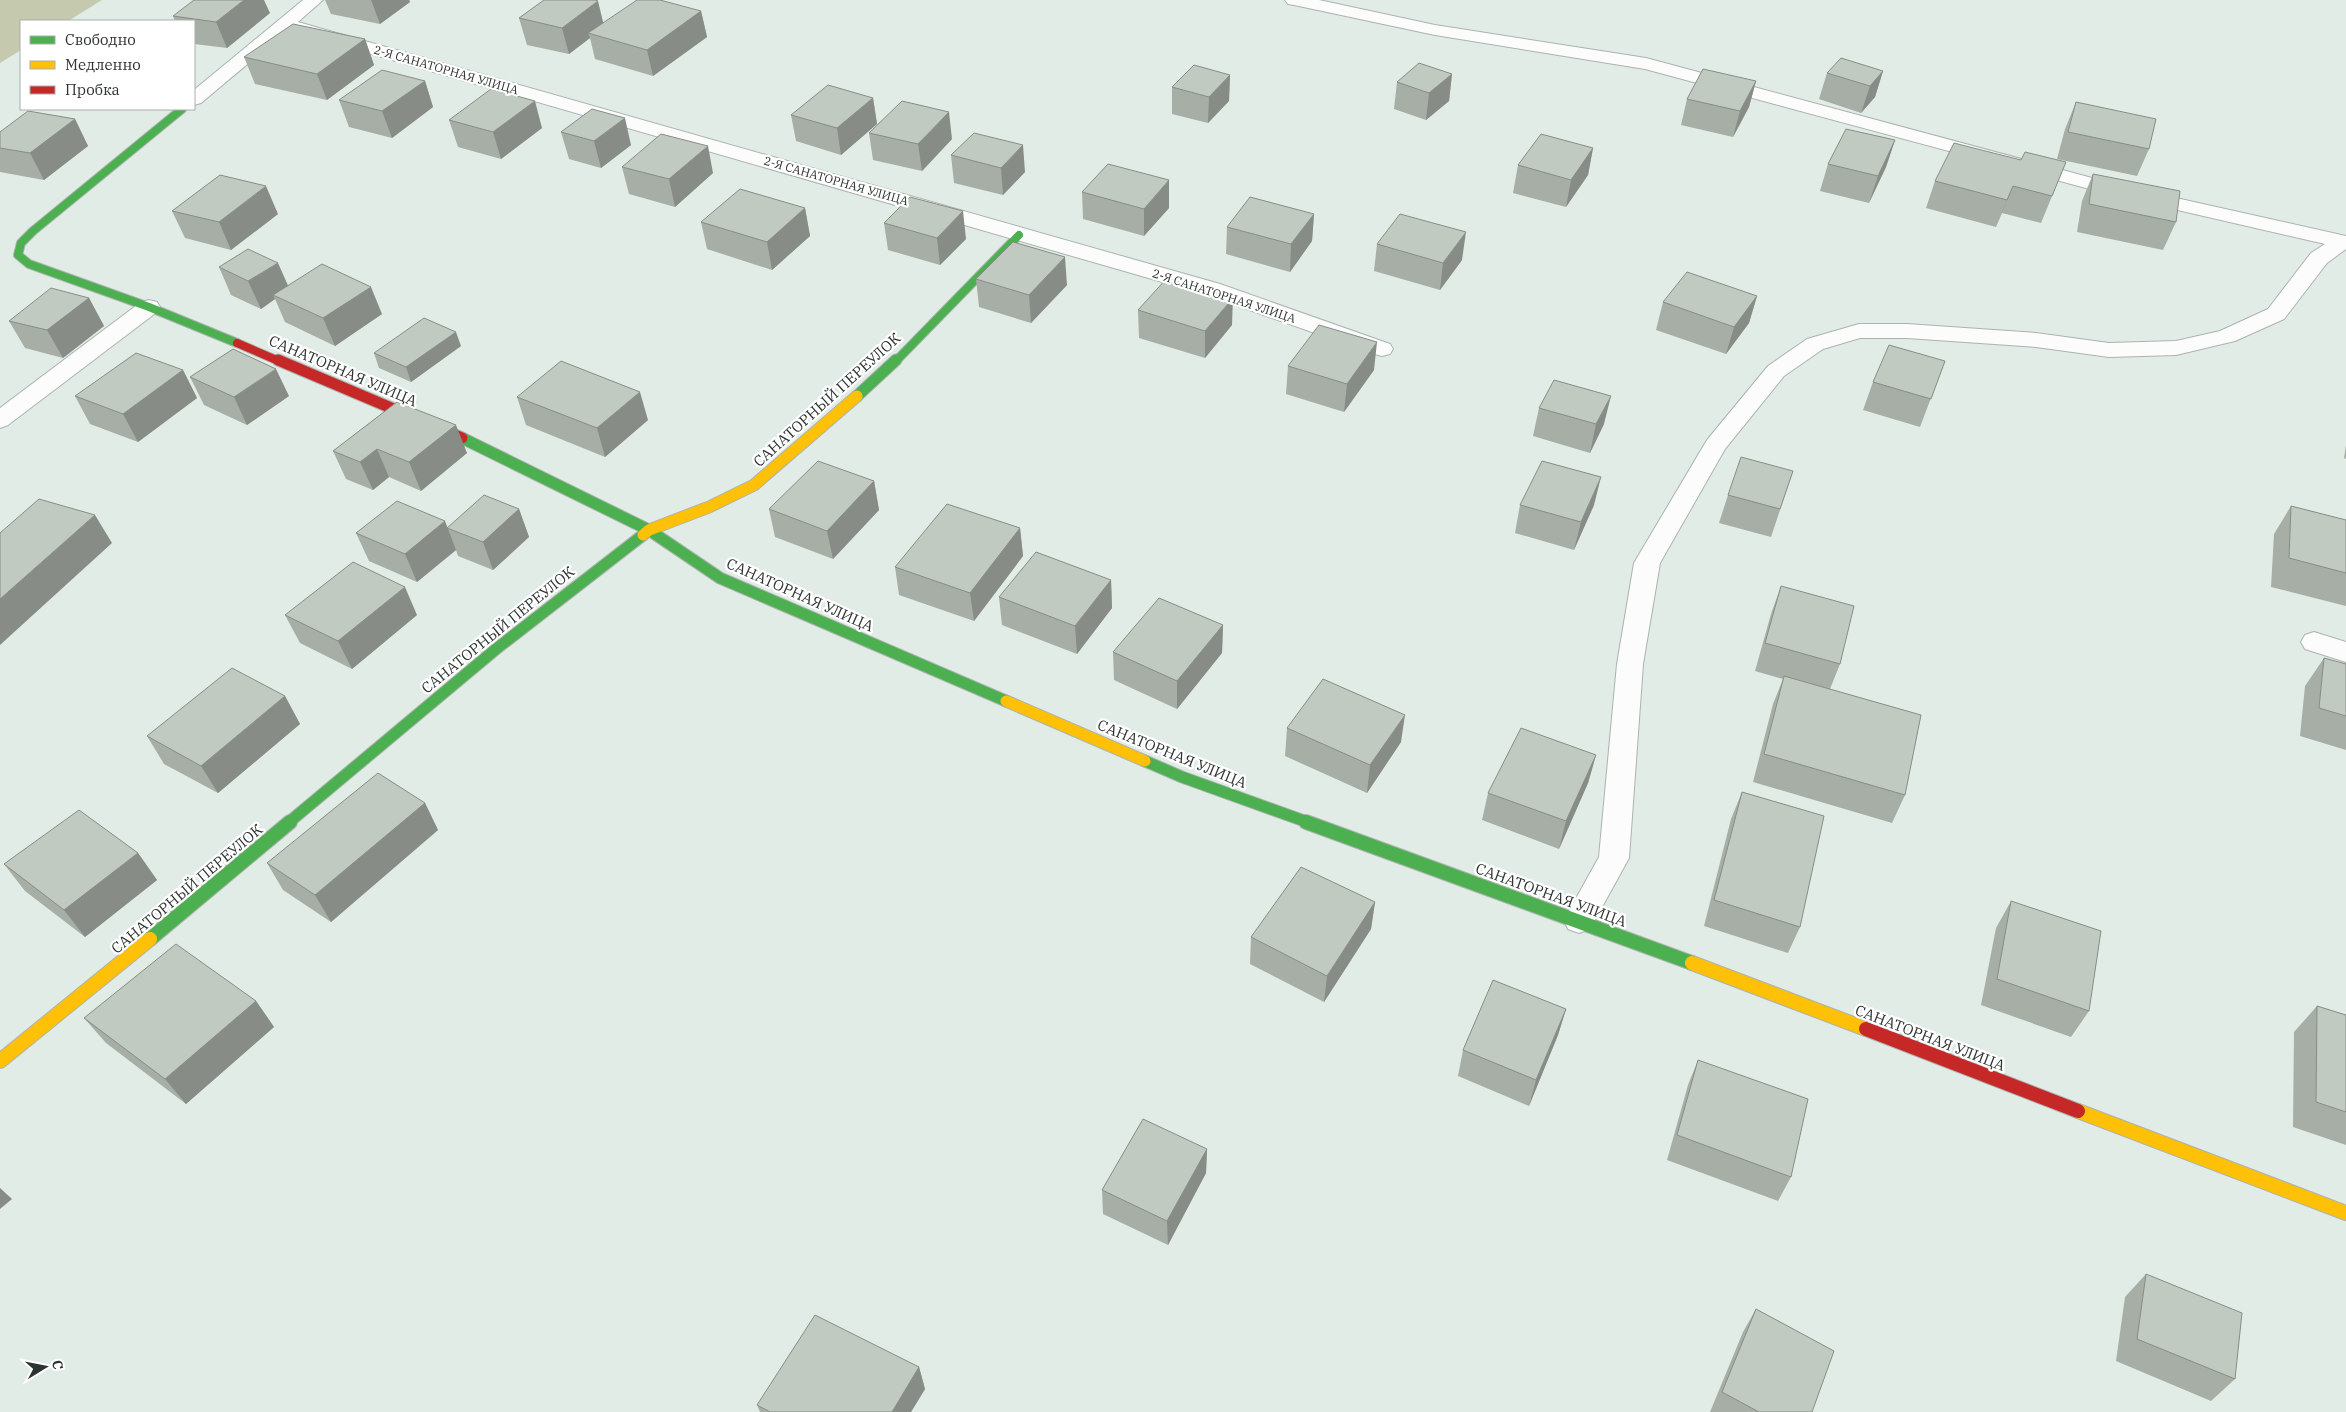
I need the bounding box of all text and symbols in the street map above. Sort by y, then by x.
legend [20,20,195,110]
text: Свободно [65,30,136,49]
street label: 2-Я САНАТОРНАЯ УЛИЦА [372,42,521,98]
text: Медленно [65,55,141,74]
text: Пробка [65,80,120,99]
street label: 2-Я САНАТОРНАЯ УЛИЦА [762,153,911,209]
street label: 2-Я САНАТОРНАЯ УЛИЦА [1151,265,1298,326]
street label: САНАТОРНЫЙ ПЕРЕУЛОК [749,328,905,471]
street label: САНАТОРНАЯ УЛИЦА [266,331,421,411]
street label: САНАТОРНАЯ УЛИЦА [724,553,877,636]
street label: САНАТОРНЫЙ ПЕРЕУЛОК [417,561,579,697]
street label: САНАТОРНАЯ УЛИЦА [1095,715,1250,792]
street label: САНАТОРНЫЙ ПЕРЕУЛОК [107,819,267,957]
street label: САНАТОРНАЯ УЛИЦА [1473,858,1630,931]
street label: САНАТОРНАЯ УЛИЦА [1852,1000,2009,1075]
north arrow [20,1342,70,1392]
text: С [48,1359,67,1371]

